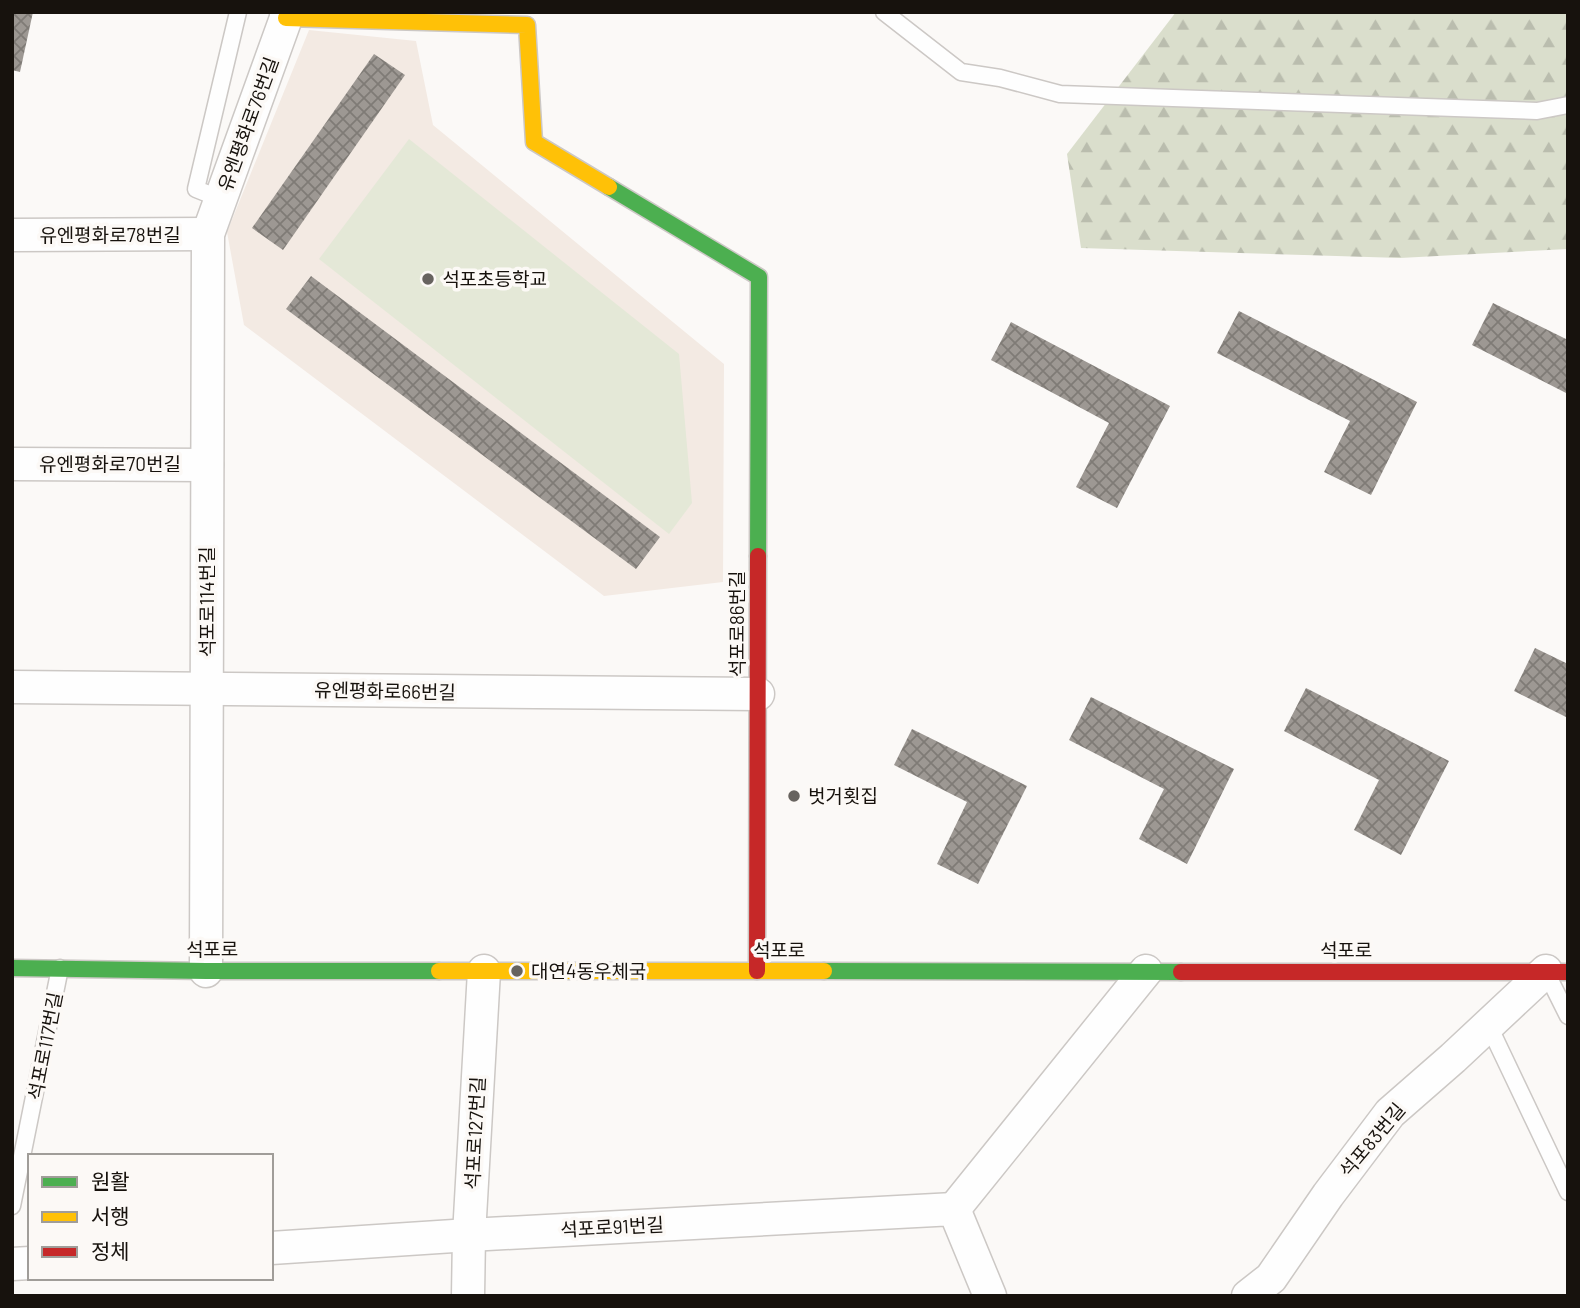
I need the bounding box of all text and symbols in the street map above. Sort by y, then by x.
street label: 유엔평화로76번길 [213,54,282,194]
street label: 유엔평화로78번길 [39,223,181,246]
place label: 석포초등학교 [442,267,547,290]
marker: 석포초등학교 [420,271,436,287]
street label: 유엔평화로70번길 [39,452,181,475]
street label: 석포로114번길 [195,546,218,658]
street label: 석포로86번길 [725,570,748,678]
street label: 유엔평화로66번길 [314,678,456,703]
place label: 벗거횟집 [808,784,878,807]
marker: 벗거횟집 [786,788,802,804]
street label: 석포로 [186,937,238,960]
street label: 석포로 [753,938,805,961]
street label: 석포로 [1320,938,1372,961]
place label: 대연4동우체국 [531,959,646,982]
marker: 대연4동우체국 [509,963,525,979]
street label: 석포로117번길 [23,990,66,1102]
street label: 석포로127번길 [460,1076,489,1190]
street label: 석포83번길 [1334,1098,1409,1181]
legend [28,1154,273,1280]
text: 원활 [91,1168,130,1193]
text: 서행 [91,1203,130,1228]
street label: 석포로91번길 [560,1212,664,1241]
text: 정체 [91,1238,130,1263]

